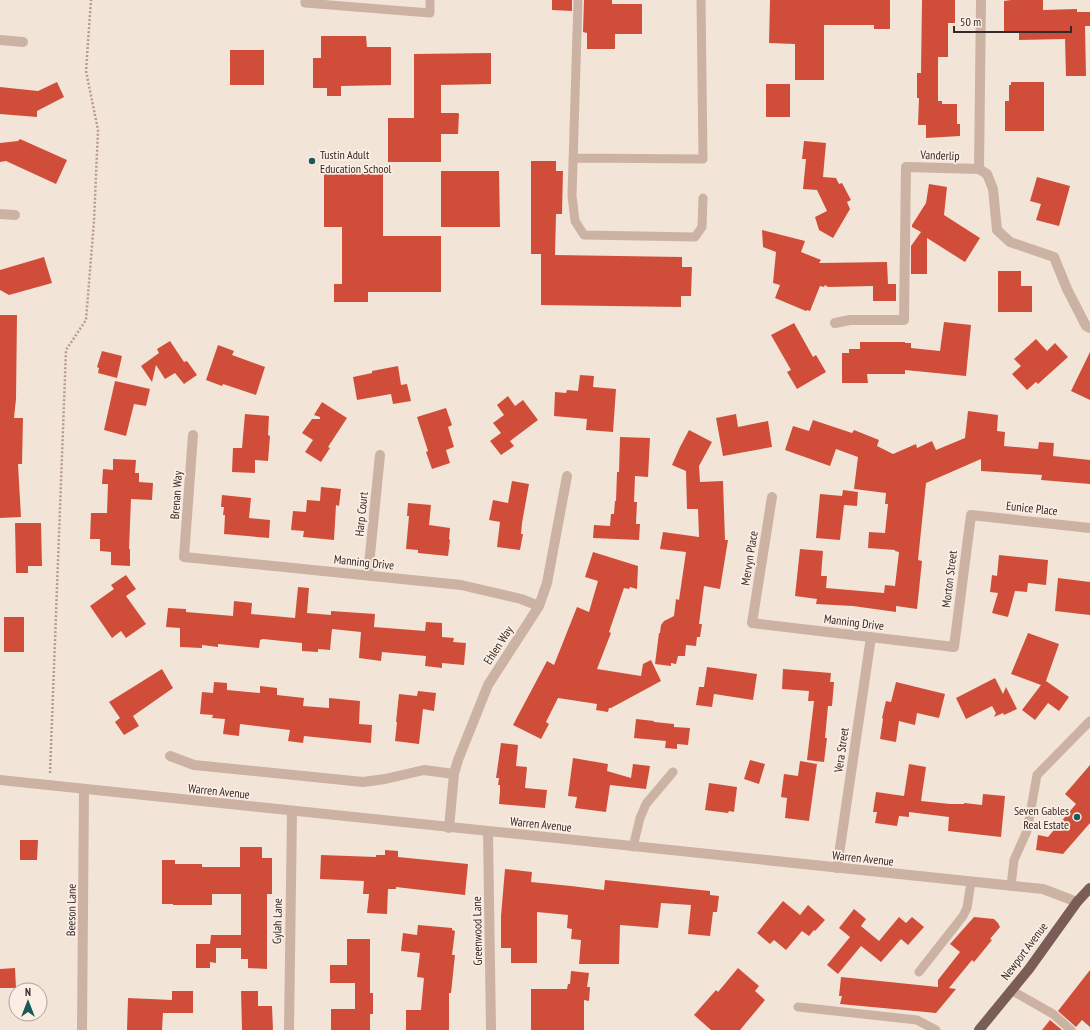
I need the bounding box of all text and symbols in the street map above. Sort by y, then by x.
scale bar [954,8,1071,34]
text: 50 m [960,14,981,29]
place label: Tustin Adult Education School [320,147,392,176]
street label: Vanderlip [919,147,960,163]
marker: Tustin Adult Education School [307,156,317,166]
street label: Brenan Way [167,470,185,520]
street label: Harp Court [351,490,371,537]
street label: Eunice Place [1005,498,1059,518]
street label: Mervyn Place [737,530,761,586]
street label: Morton Street [938,549,960,608]
street label: Manning Drive [333,551,395,573]
street label: Manning Drive [823,611,885,633]
street label: Ehlen Way [480,623,516,667]
street label: Vera Street [830,726,852,775]
street label: Warren Avenue [187,780,251,802]
place label: Seven Gables Real Estate [1014,803,1069,832]
marker: Seven Gables Real Estate [1072,812,1082,822]
street label: Warren Avenue [509,813,573,835]
street label: Warren Avenue [831,847,895,869]
street label: Beeson Lane [63,884,79,936]
street label: Greenwood Lane [469,896,485,966]
street label: Gylah Lane [269,898,285,944]
street label: Newport Avenue [997,919,1051,983]
north arrow [8,982,48,1022]
text: N [25,985,31,999]

